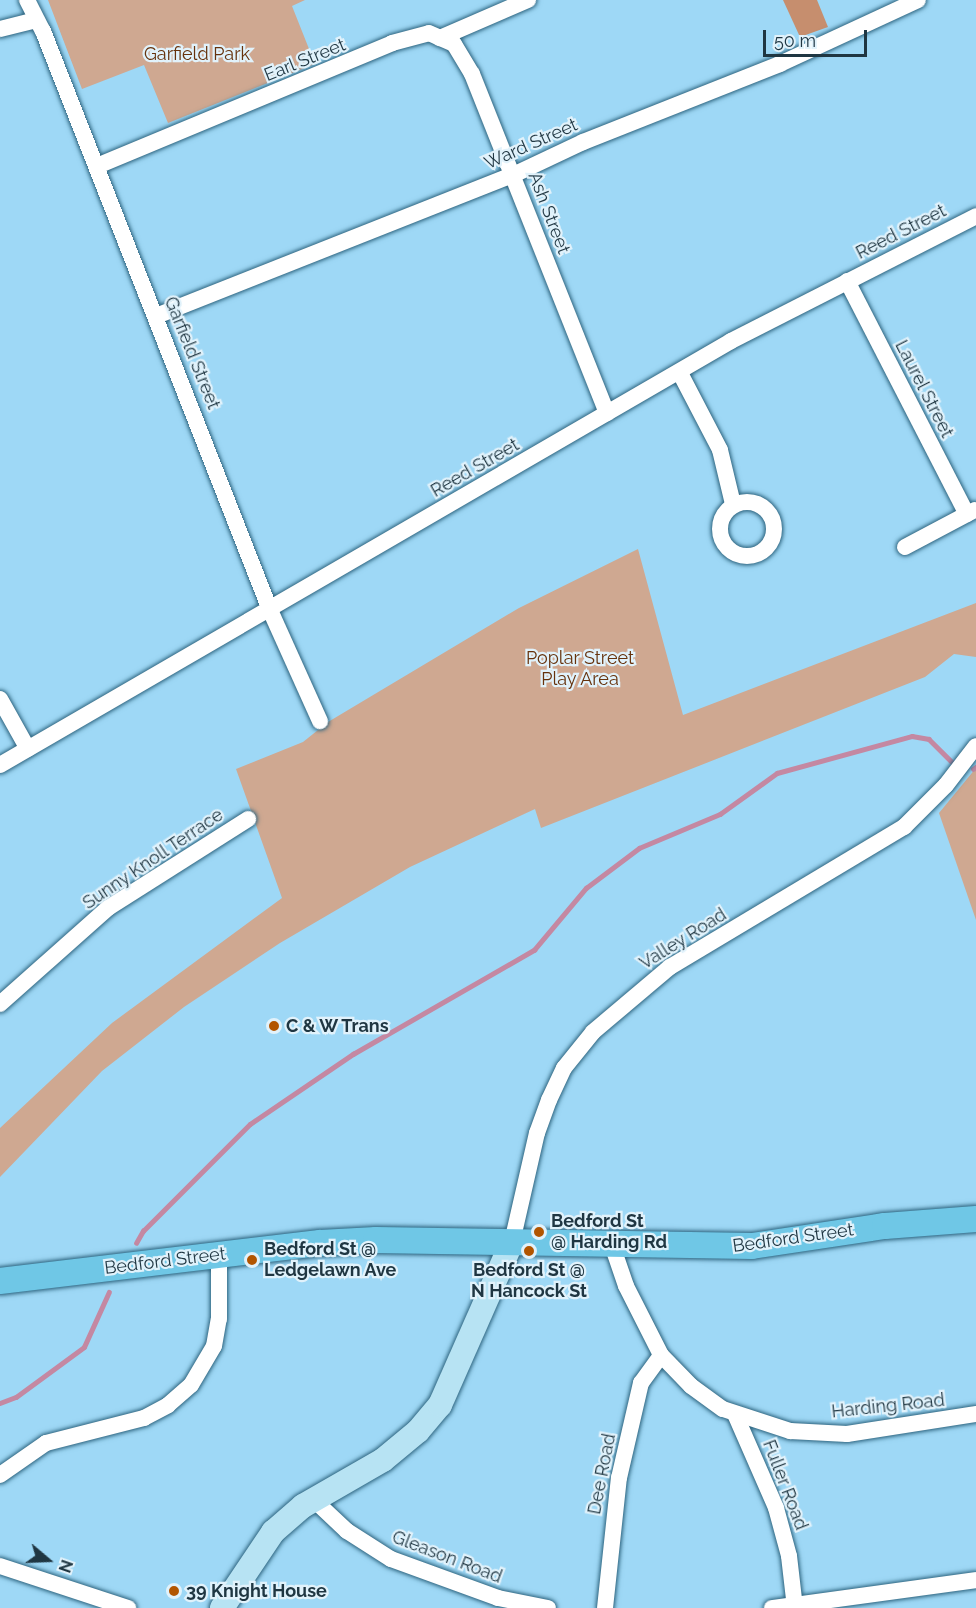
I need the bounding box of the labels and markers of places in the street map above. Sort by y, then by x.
place label: C & W Trans [286,1015,390,1037]
marker: C & W Trans [267,1019,281,1033]
place label: Bedford St @ Harding Rd [551,1211,667,1254]
marker: Bedford St @ Harding Rd [532,1225,546,1239]
place label: Bedford St @ Ledgelawn Ave [264,1239,397,1282]
marker: Bedford St @ N Hancock St [522,1244,536,1258]
marker: Bedford St @ Ledgelawn Ave [245,1253,259,1267]
place label: Bedford St @ N Hancock St [471,1260,587,1302]
place label: 39 Knight House [186,1580,327,1602]
marker: 39 Knight House [167,1584,181,1598]

